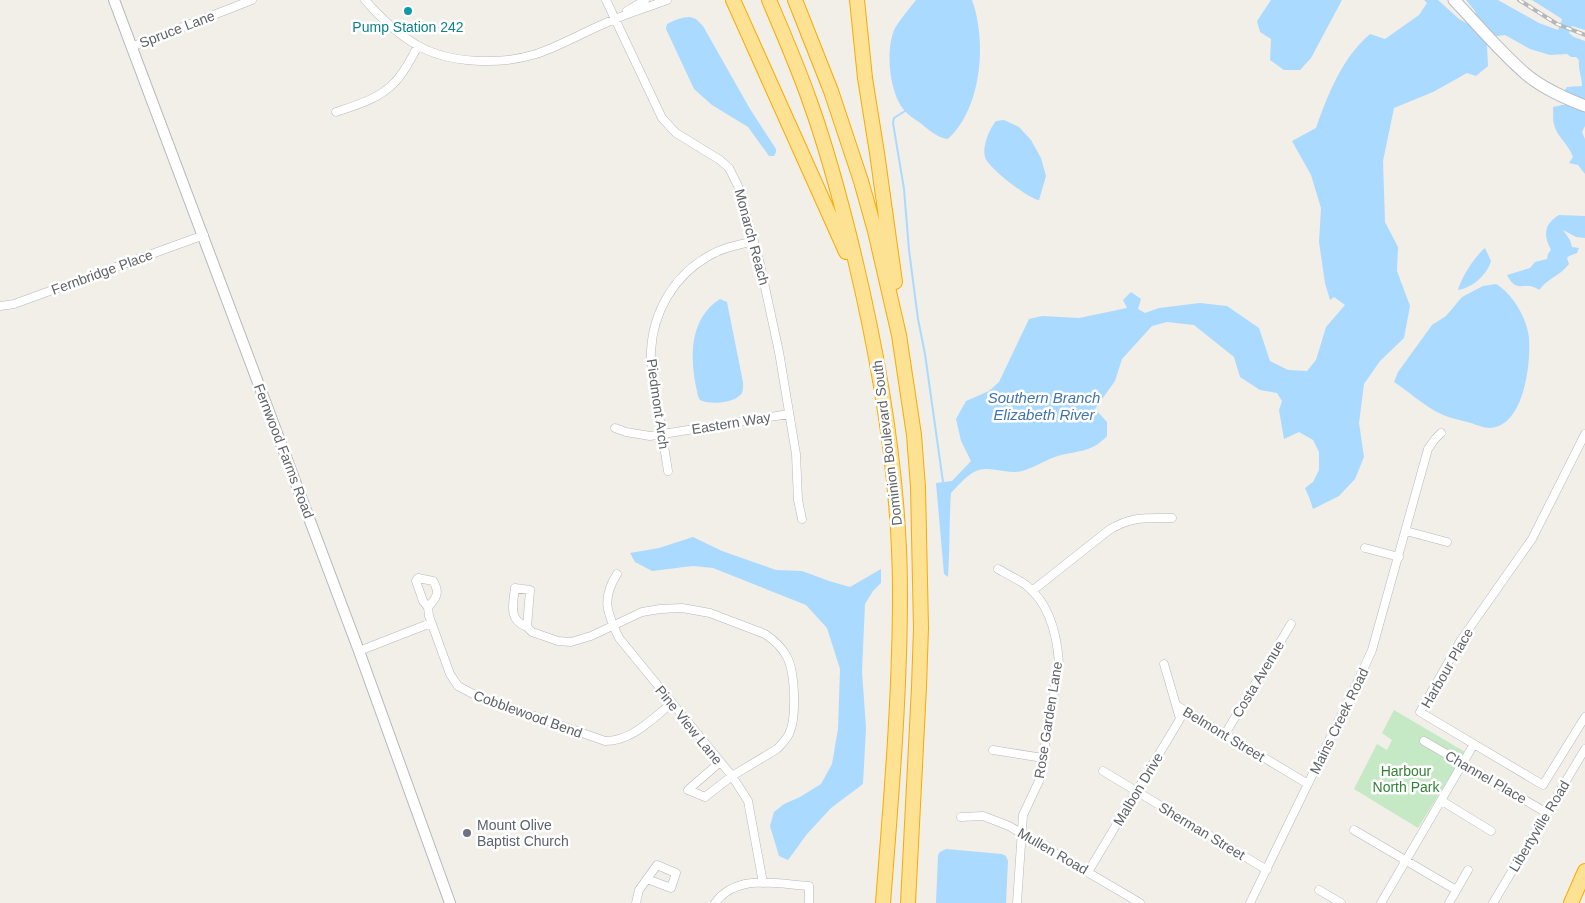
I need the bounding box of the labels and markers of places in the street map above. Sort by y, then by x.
marker: Pump Station 242 [402,5,414,17]
place label: Pump Station 242 [352,19,464,35]
place label: Mount Olive Baptist Church [477,817,569,849]
marker: Mount Olive Baptist Church [461,827,473,839]

